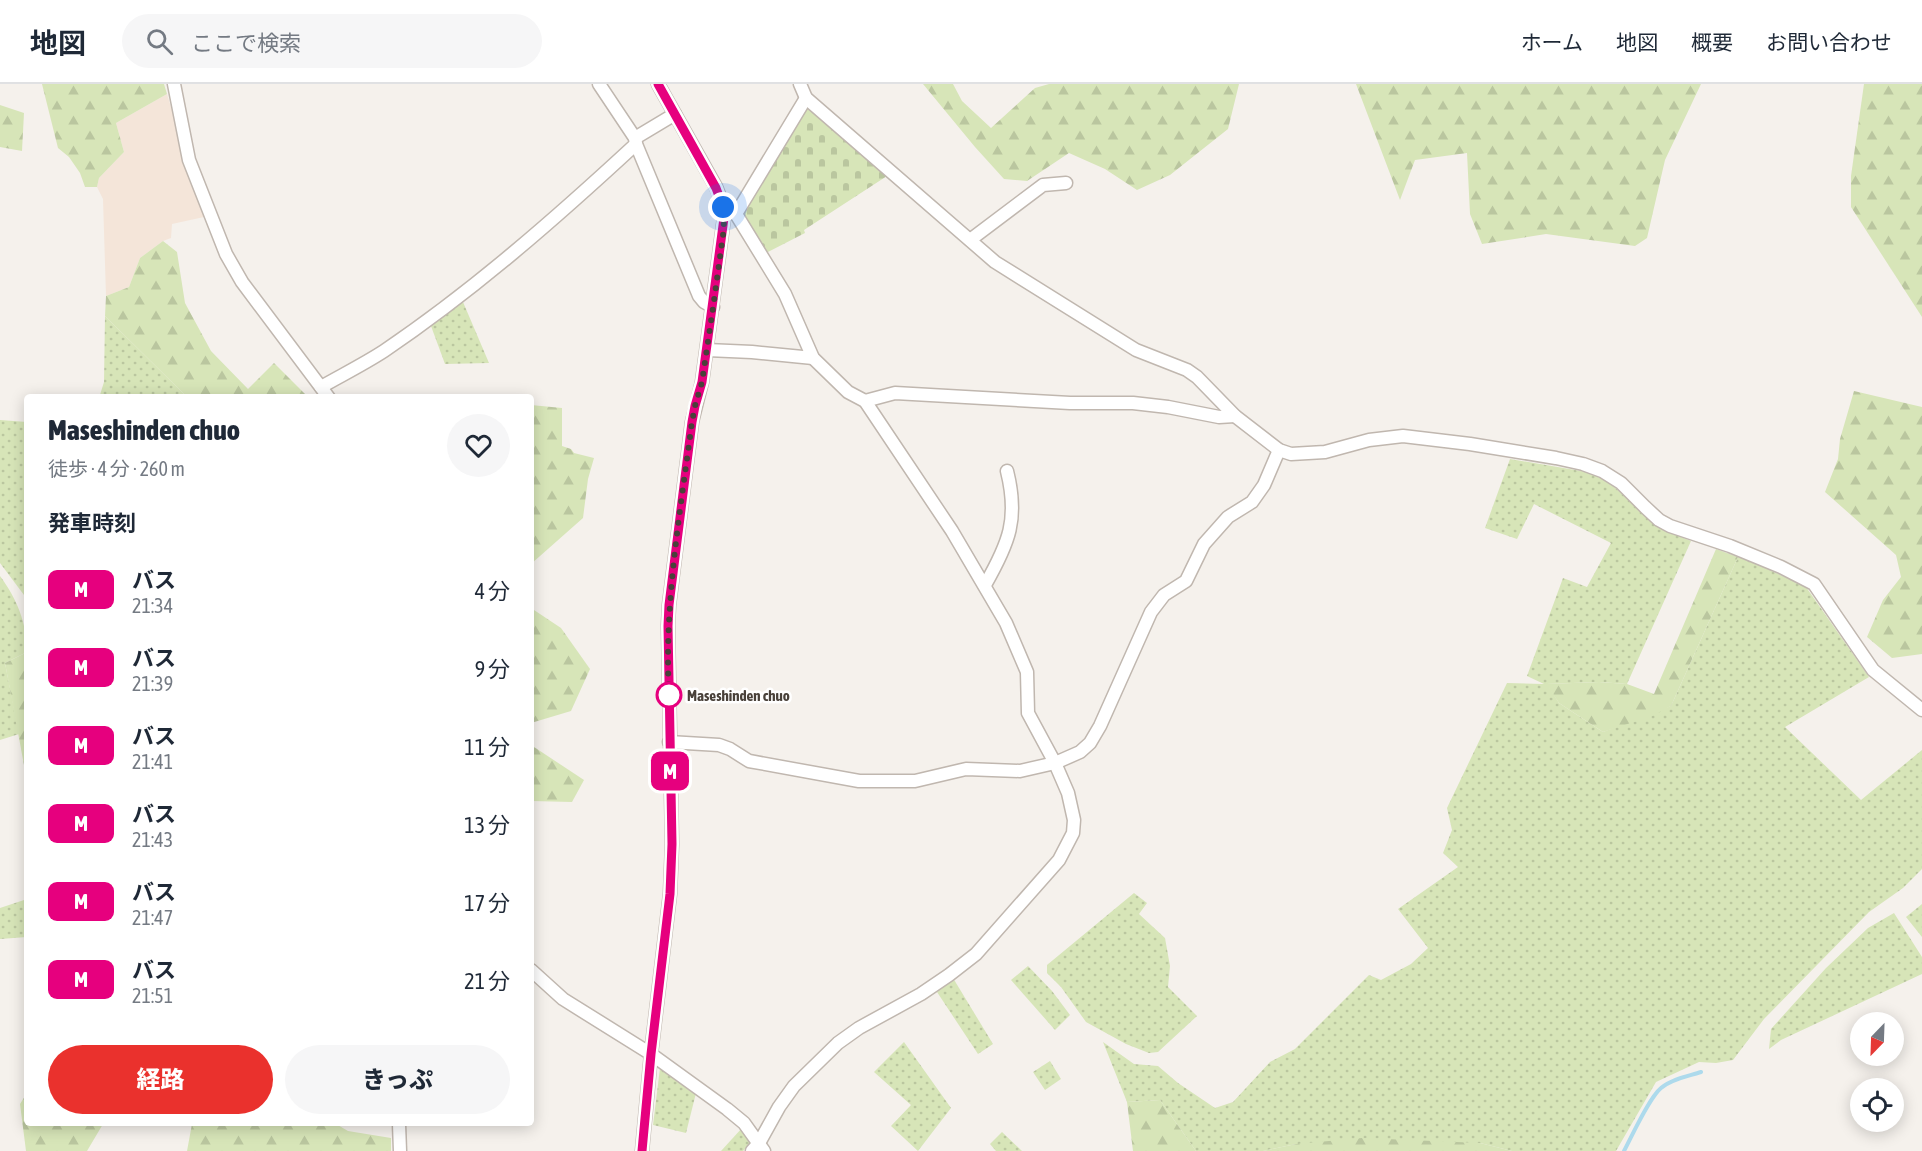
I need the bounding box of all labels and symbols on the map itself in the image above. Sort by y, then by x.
your location [708,192,738,222]
marker: Maseshinden chuo [656,682,682,708]
place label: Maseshinden chuo [687,687,790,704]
line badge: M [650,752,690,790]
north arrow [1850,1012,1904,1066]

